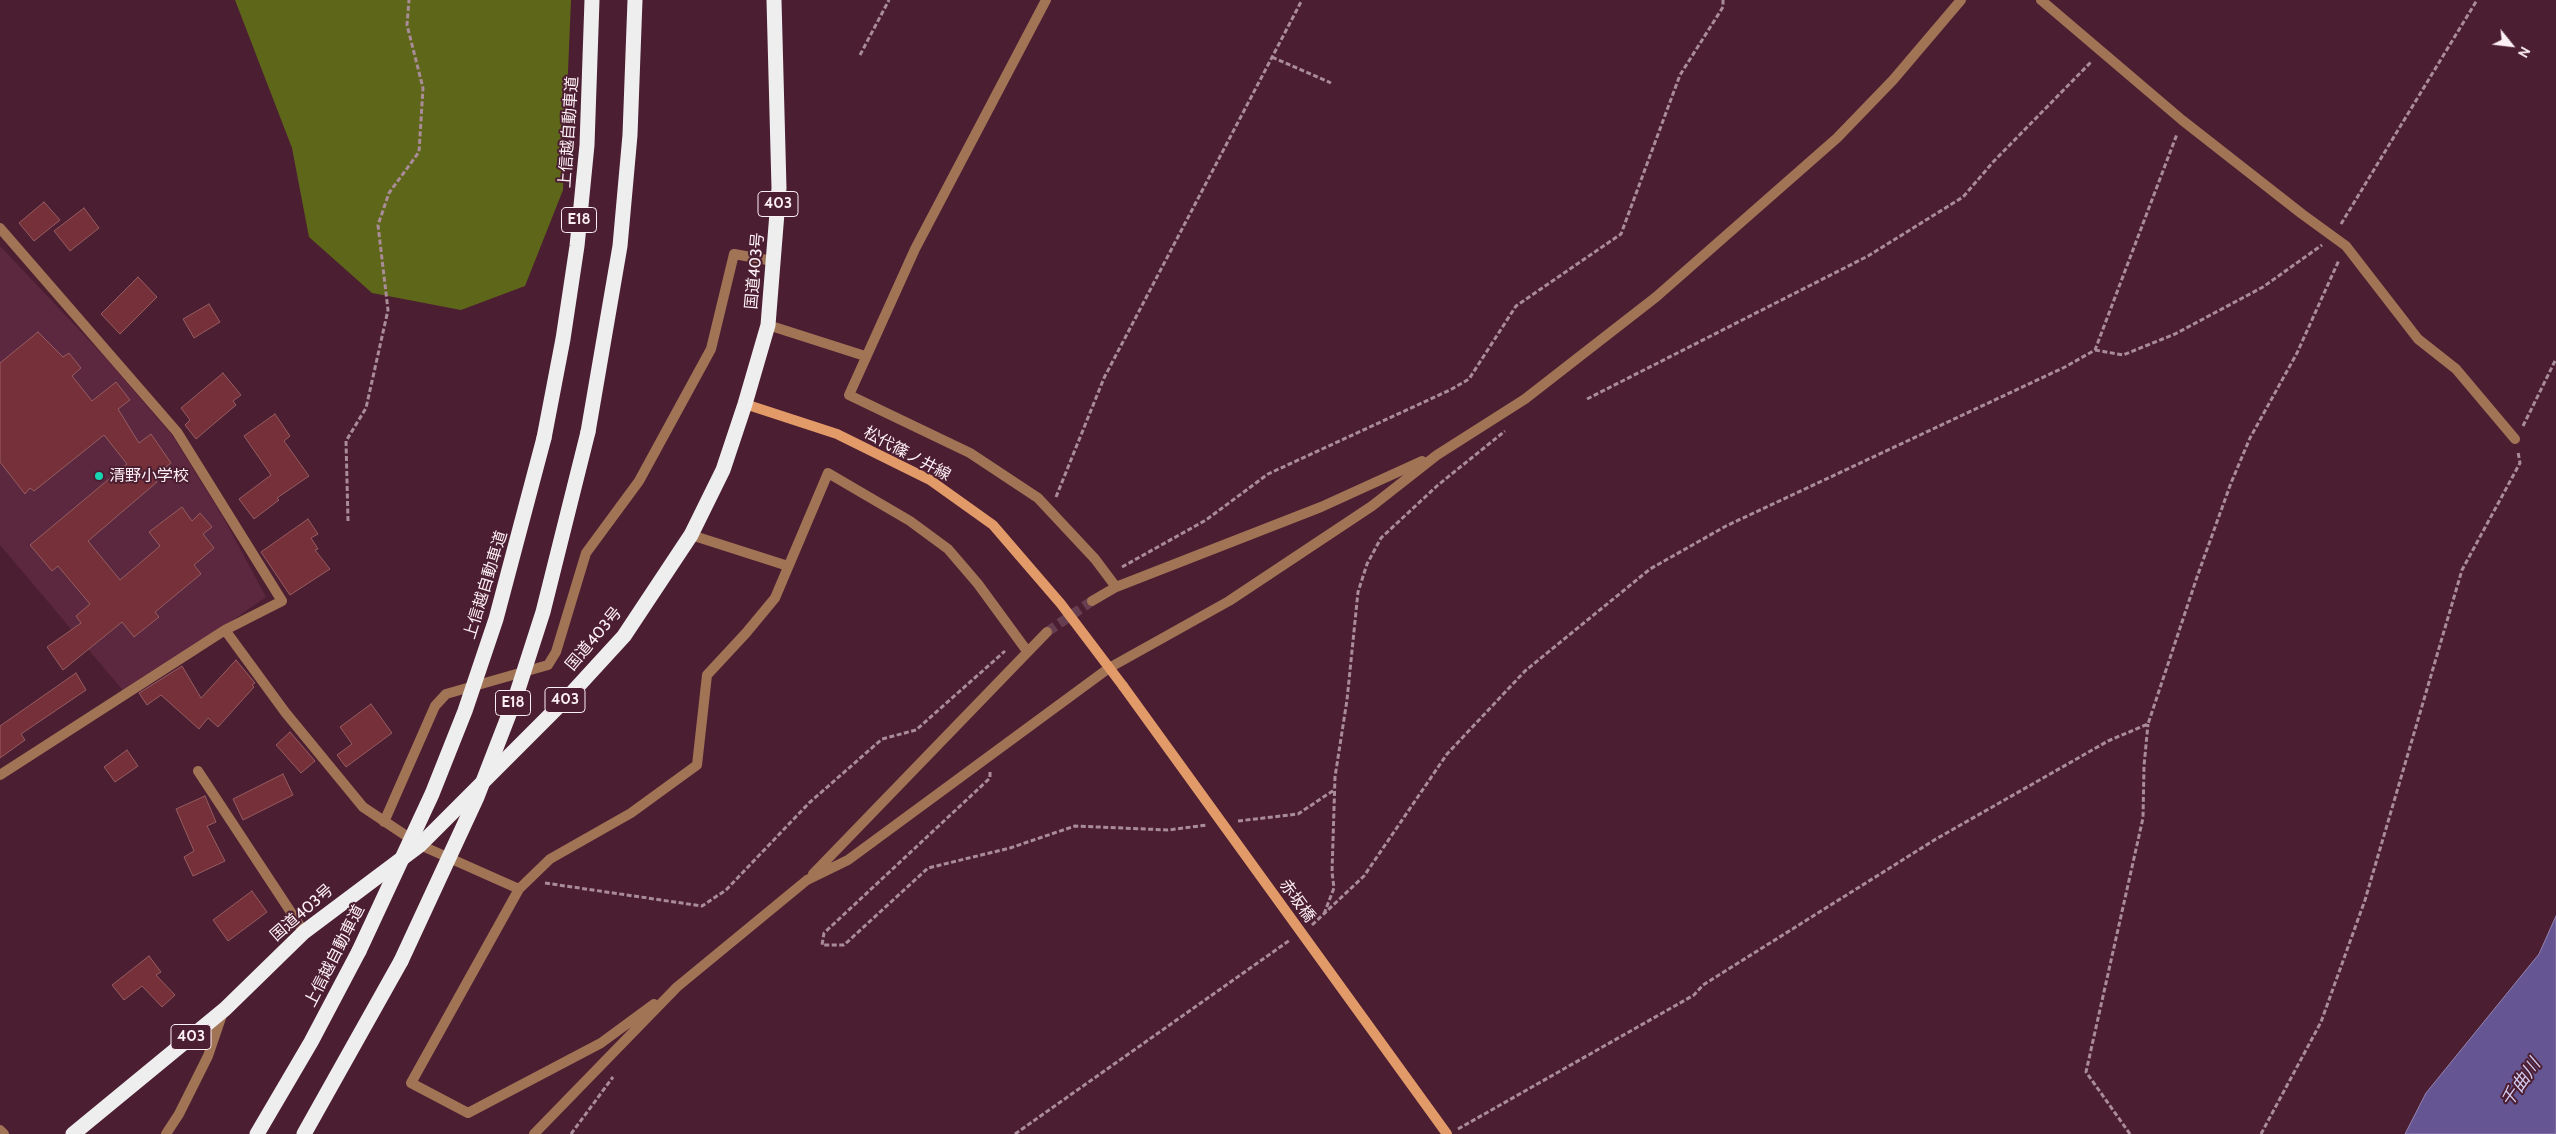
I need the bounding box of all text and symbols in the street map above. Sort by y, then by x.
north arrow [2486,20,2536,70]
text: N [2514,44,2534,61]
street label: 上信越自動車道 [556,75,582,189]
road number: 403 [758,192,798,216]
road number: E18 [562,208,596,232]
street label: 国道403号 [742,232,768,310]
street label: 松代篠ノ井線 [860,423,954,485]
place label: 清野小学校 [109,466,189,486]
marker: 清野小学校 [93,470,105,482]
street label: 上信越自動車道 [460,529,512,641]
street label: 国道403号 [562,603,626,675]
road number: 403 [545,688,585,712]
road number: E18 [496,690,530,716]
street label: 赤坂橋 [1275,876,1319,926]
street label: 国道403号 [267,880,337,946]
street label: 上信越自動車道 [301,902,369,1010]
road number: 403 [171,1024,211,1050]
water label: 千曲川 [2497,1055,2545,1111]

